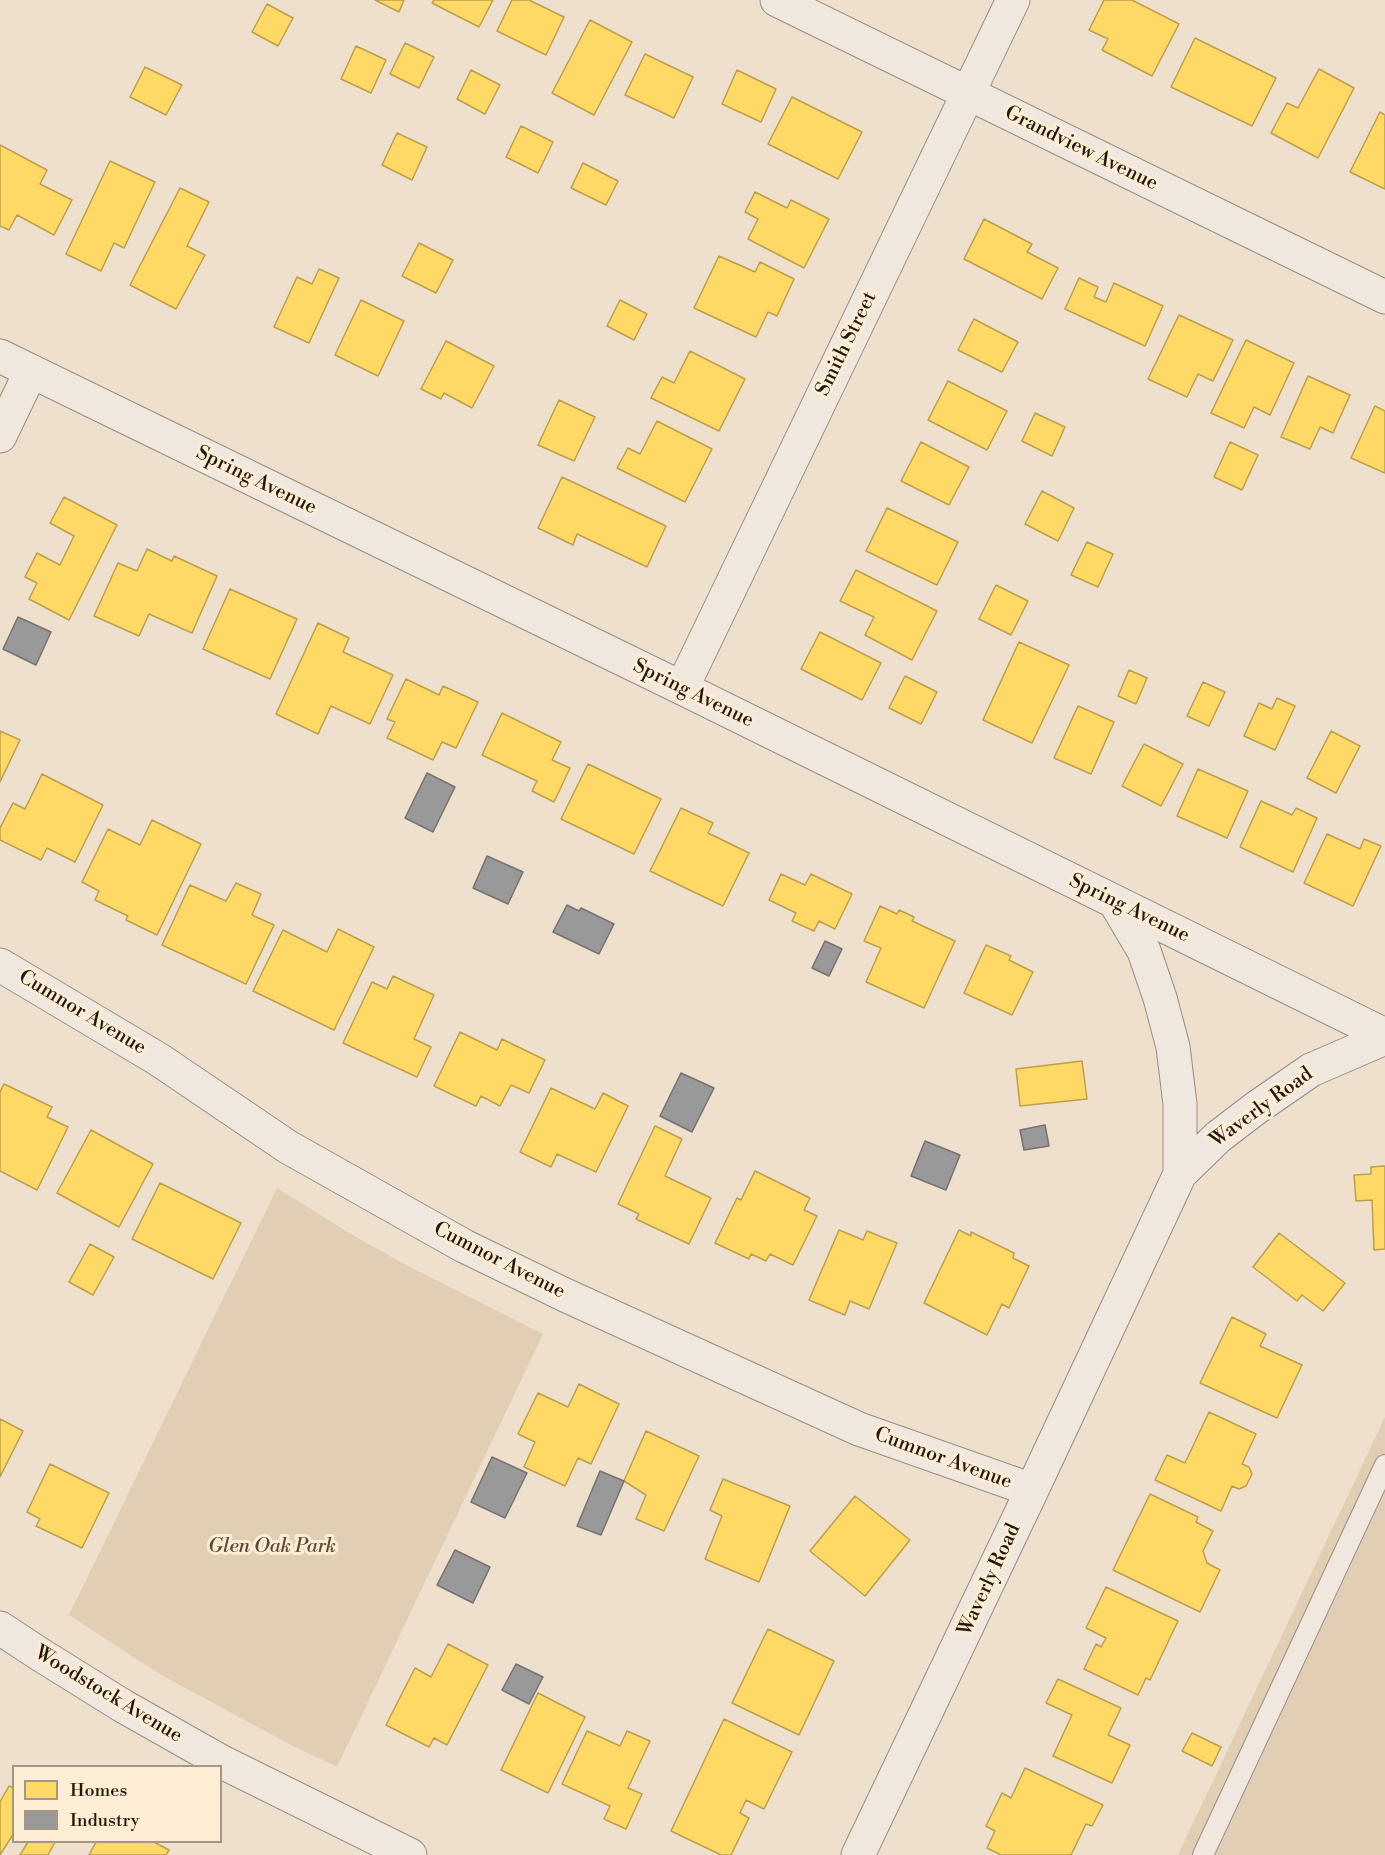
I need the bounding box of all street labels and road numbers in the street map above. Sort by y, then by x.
street label: Grandview Avenue [1001,102,1161,196]
street label: Smith Street [811,288,883,400]
street label: Spring Avenue [192,442,320,520]
street label: Spring Avenue [629,655,757,733]
street label: Spring Avenue [1065,870,1193,948]
street label: Cumnor Avenue [14,966,150,1060]
street label: Waverly Road [1206,1063,1318,1153]
street label: Cumnor Avenue [429,1218,569,1304]
street label: Cumnor Avenue [871,1423,1015,1495]
street label: Waverly Road [954,1520,1026,1640]
street label: Woodstock Avenue [30,1641,186,1749]

